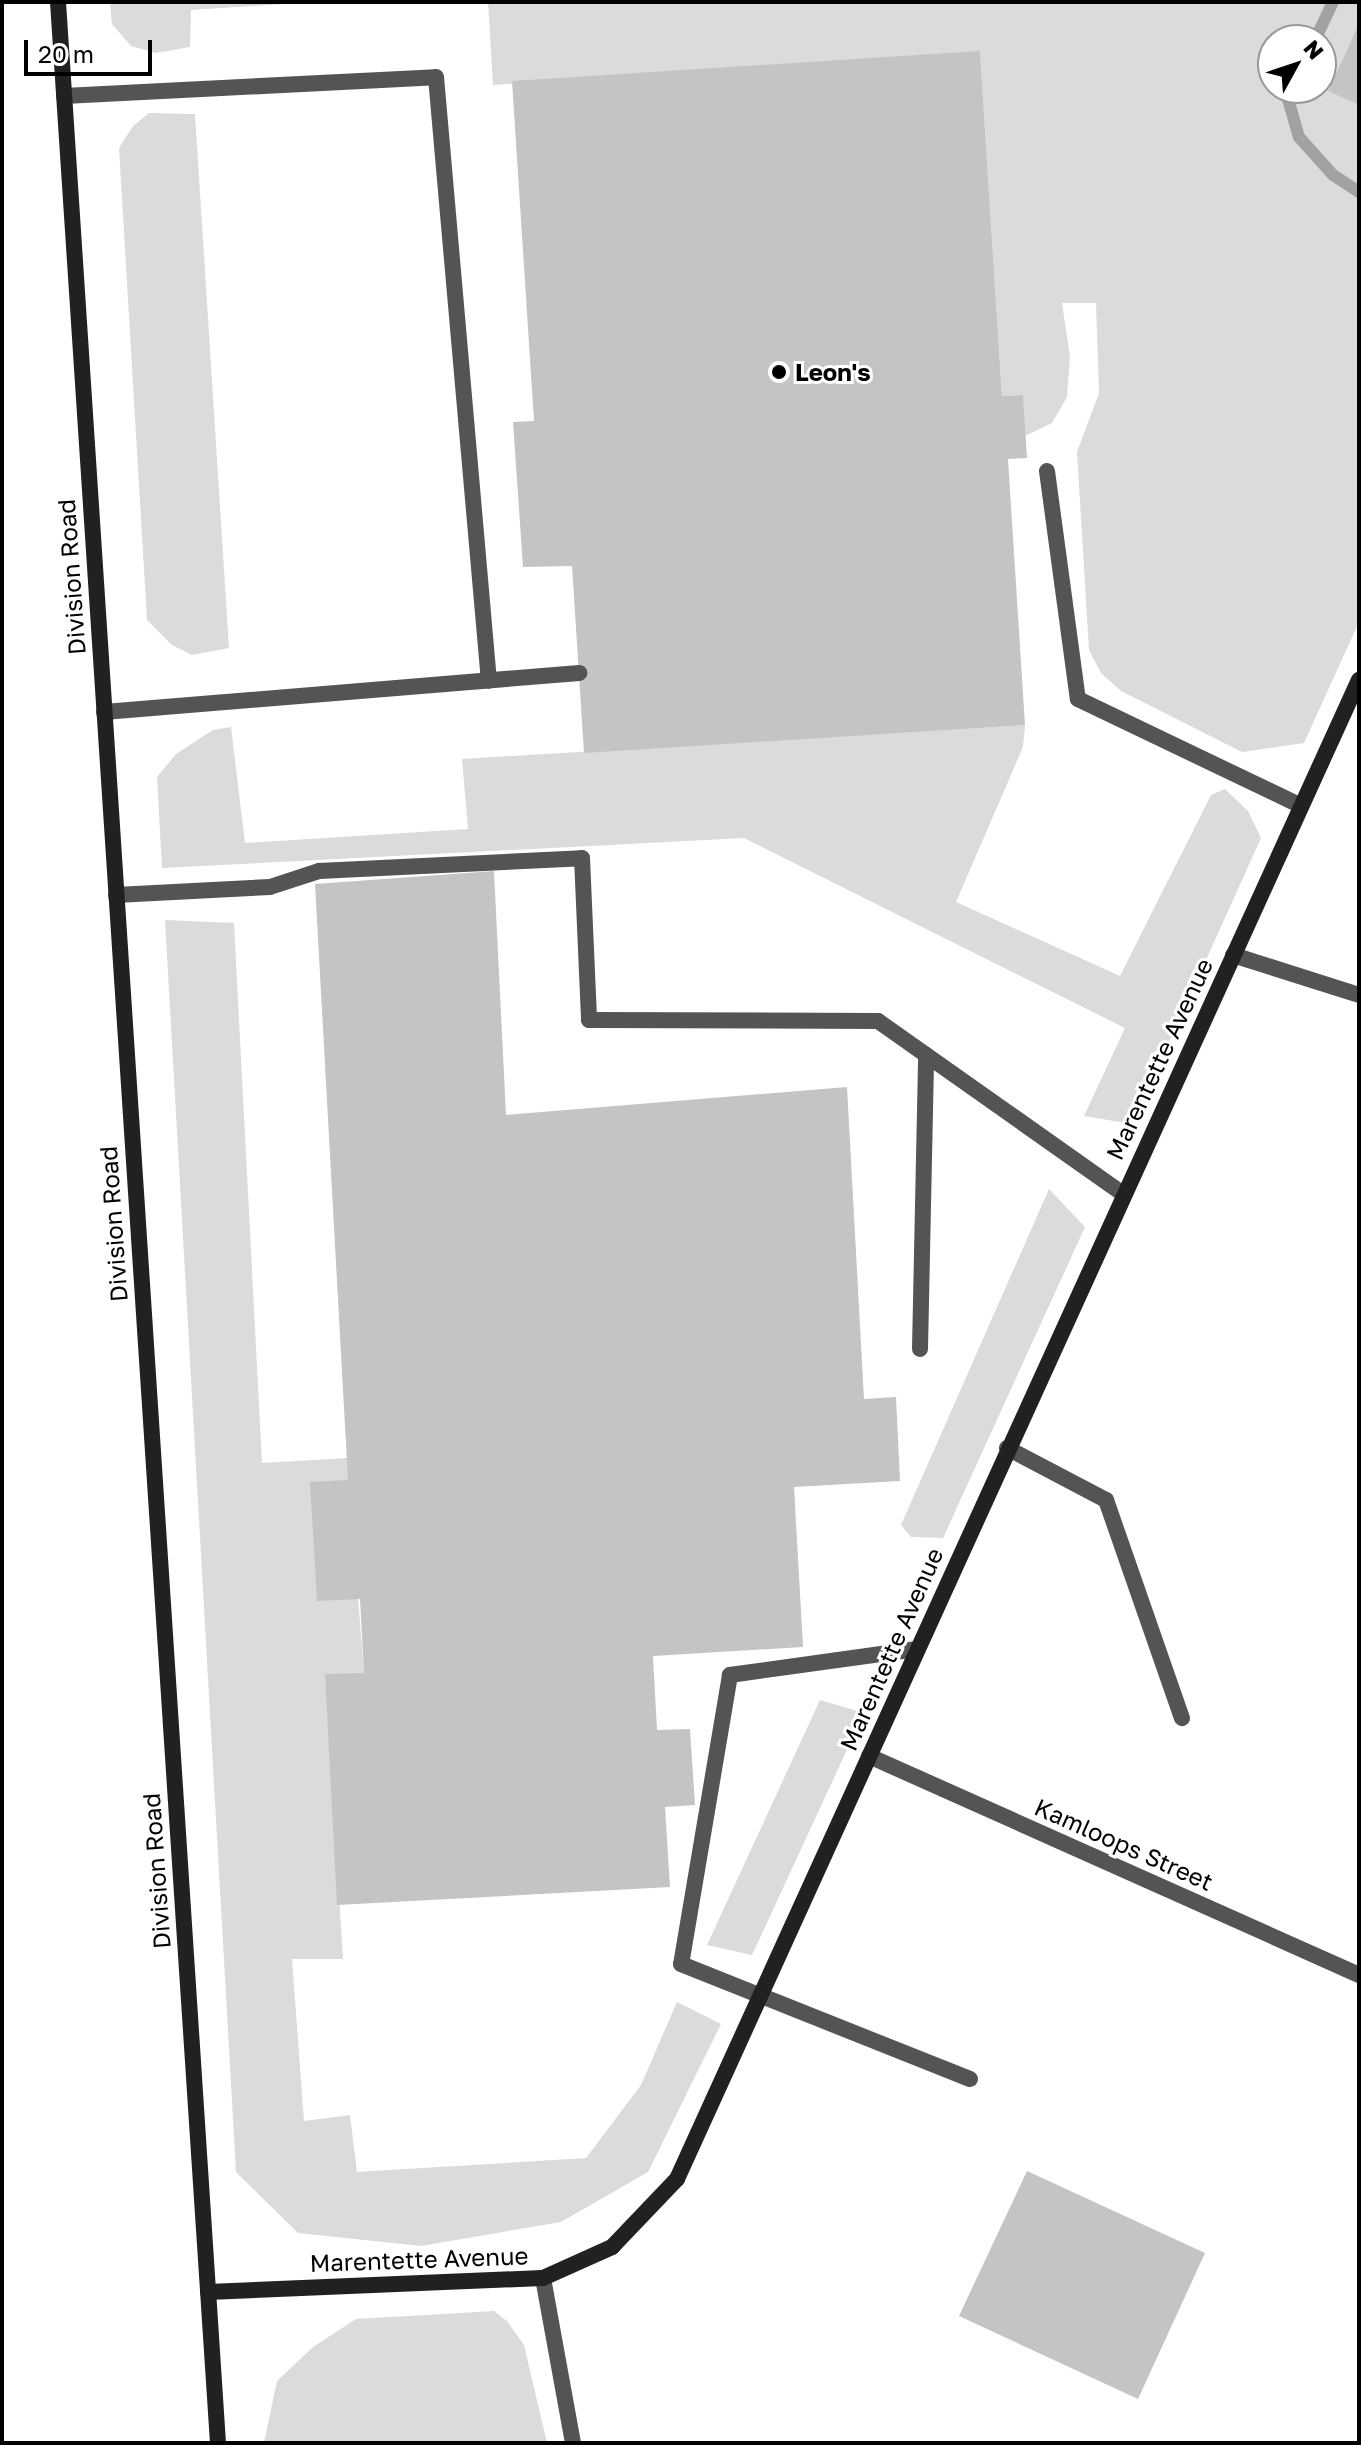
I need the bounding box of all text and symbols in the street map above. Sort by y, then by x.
scale bar [28,24,156,74]
north arrow [1257,24,1337,104]
text: N [1299,34,1330,65]
text: 20 m [38,39,94,68]
place label: Leon's [795,358,871,386]
marker: Leon's [770,363,788,381]
street label: Division Road [51,498,91,656]
street label: Marentette Avenue [1100,954,1218,1164]
street label: Division Road [93,1145,133,1303]
street label: Marentette Avenue [833,1543,949,1755]
street label: Division Road [136,1792,176,1950]
street label: Kamloops Street [1030,1792,1218,1896]
street label: Marentette Avenue [309,2241,529,2277]

